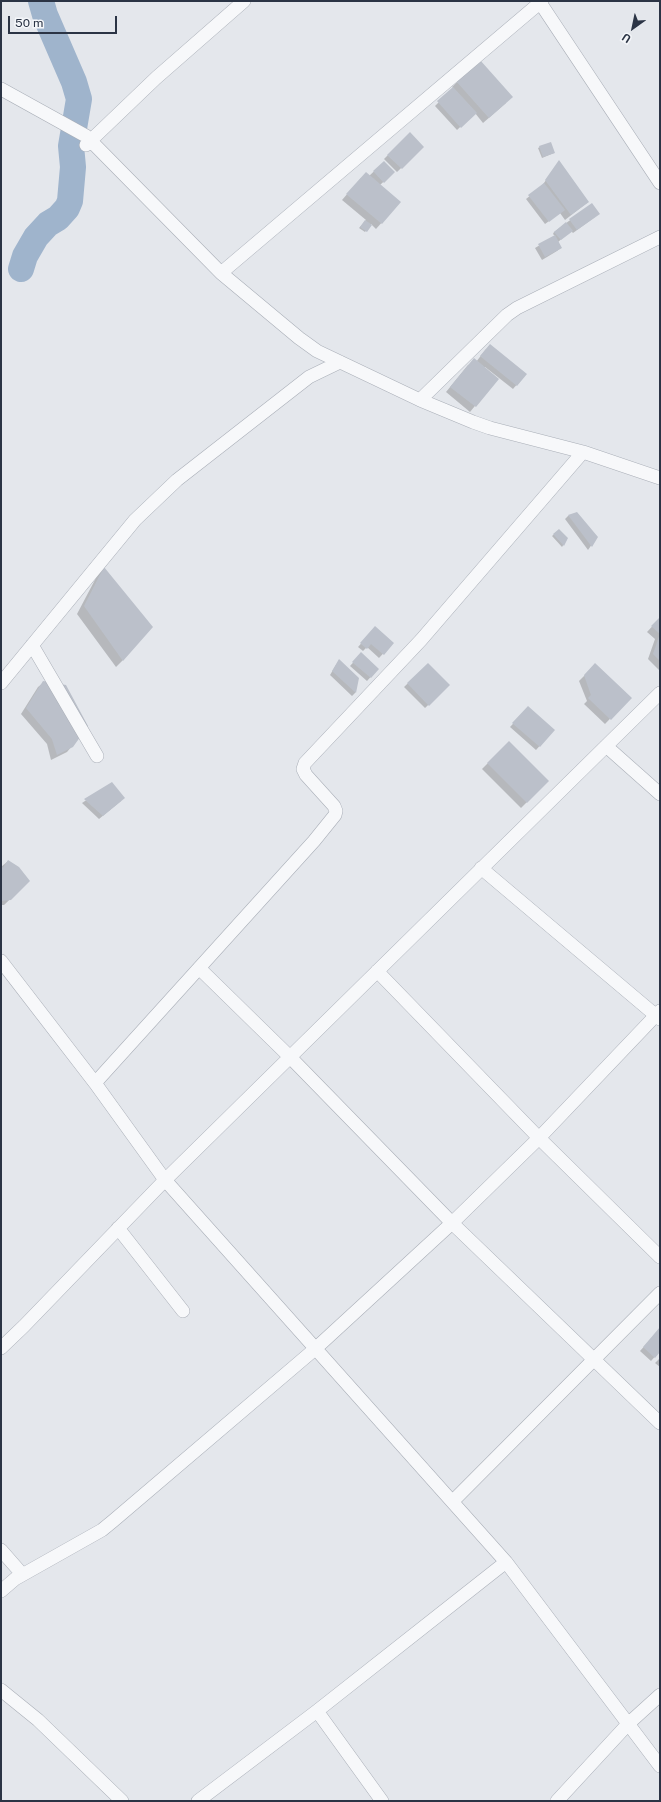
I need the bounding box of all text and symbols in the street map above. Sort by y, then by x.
scale bar [10,8,119,34]
north arrow [613,8,653,48]
text: 50 m [15,16,43,30]
text: U [620,31,633,45]

